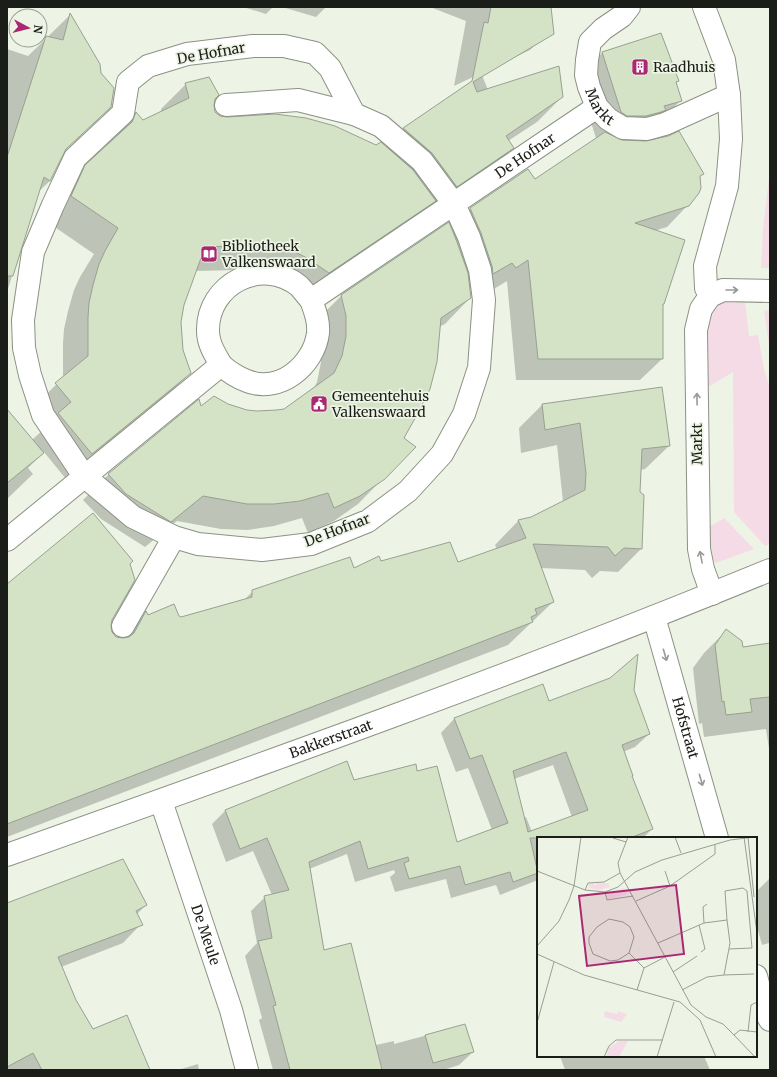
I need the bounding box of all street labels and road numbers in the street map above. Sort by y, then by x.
street label: De Hofnar [175,38,247,68]
street label: Markt [581,85,618,130]
street label: De Hofnar [491,129,559,182]
street label: Markt [688,422,706,465]
street label: De Hofnar [302,509,372,551]
street label: Hofstraat [668,695,703,761]
street label: Bakkerstraat [287,715,375,762]
street label: De Meule [187,902,224,967]

